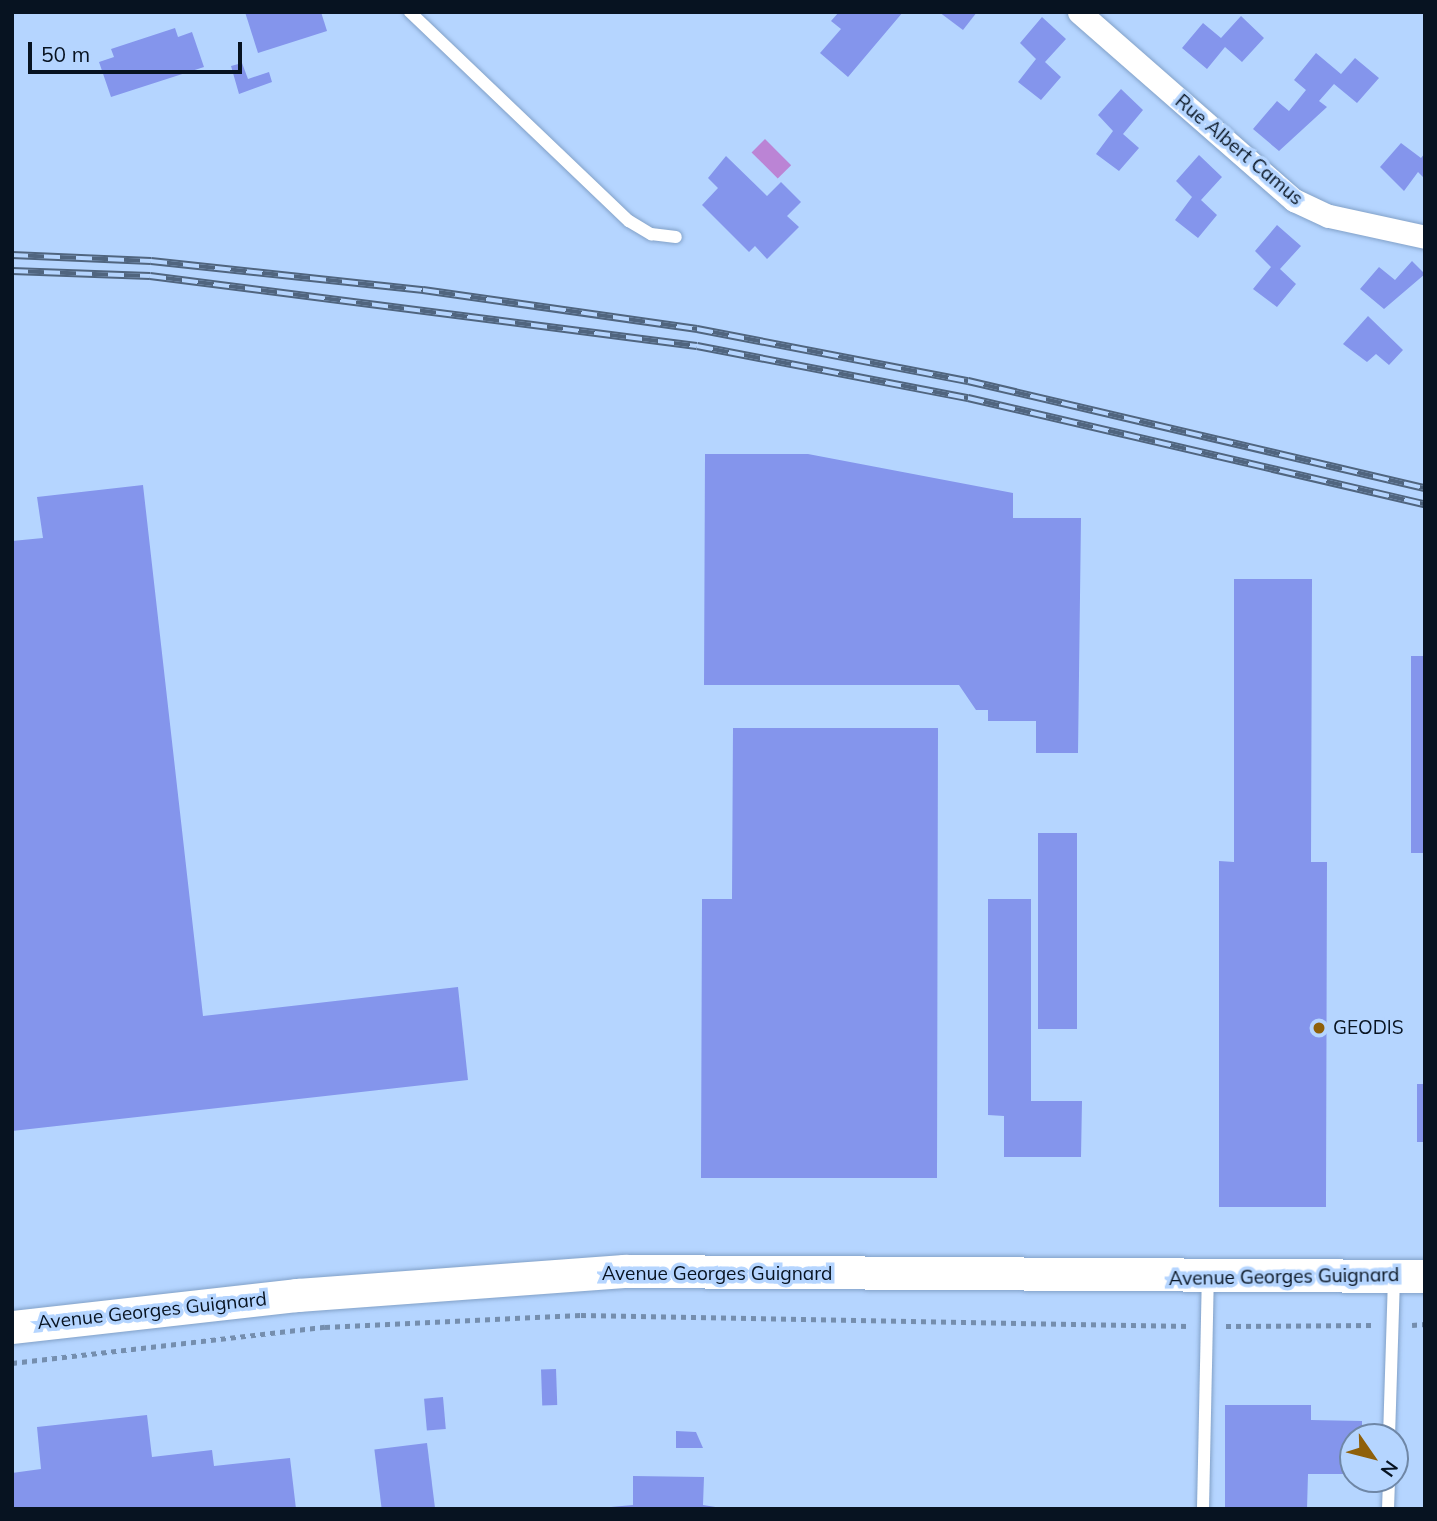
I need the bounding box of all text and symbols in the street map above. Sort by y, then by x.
scale bar [32,28,245,72]
text: 50 m [41,41,90,67]
street label: Rue Albert Camus [1170,90,1308,210]
place label: GEODIS [1333,1017,1404,1039]
marker: GEODIS [1311,1020,1327,1036]
street label: Avenue Georges Guignard [602,1263,832,1285]
street label: Avenue Georges Guignard [1168,1264,1400,1290]
street label: Avenue Georges Guignard [36,1288,268,1334]
north arrow [1339,1423,1409,1493]
text: N [1376,1456,1404,1482]

